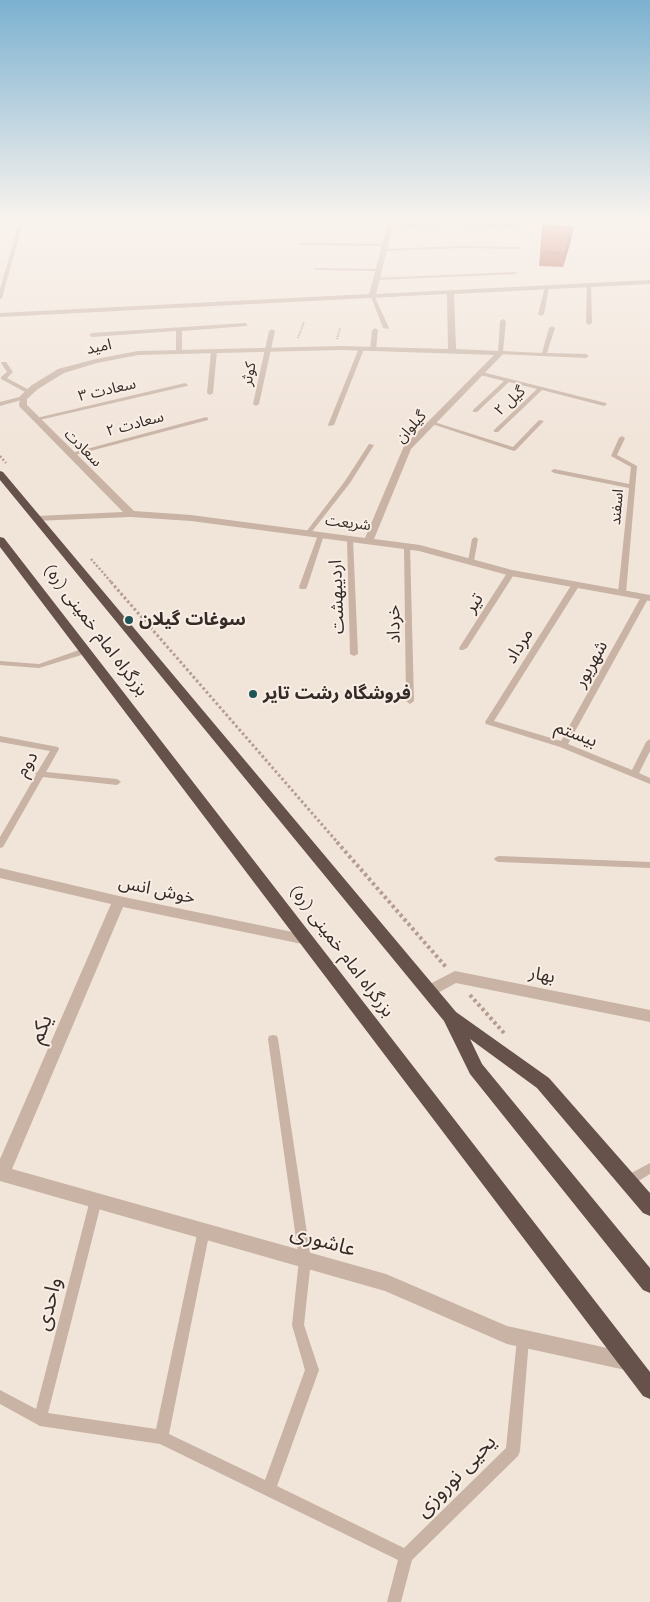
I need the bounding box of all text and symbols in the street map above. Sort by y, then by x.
street label: امید [85,336,113,358]
street label: کوثر [238,361,260,387]
street label: سعادت ۳ [76,375,138,405]
street label: گیل ۲ [491,382,529,420]
street label: گیلوان [392,407,430,447]
street label: سعادت ۲ [104,408,166,440]
street label: سعادت [60,425,106,471]
street label: اسفند [606,488,628,526]
street label: شریعت [324,511,372,535]
street label: اردیبهشت [325,559,349,635]
street label: بزرگراه امام خمینی (ره) [39,560,153,700]
street label: تیر [460,589,488,617]
street label: خرداد [383,604,405,644]
place label: سوغات گیلان [139,609,246,631]
marker: سوغات گیلان [123,614,135,626]
street label: مرداد [500,624,538,668]
street label: شهریور [569,637,613,691]
place label: فروشگاه رشت تاير [263,683,411,705]
marker: فروشگاه رشت تاير [247,688,259,700]
street label: بیستم [552,716,600,752]
street label: دوم [11,748,43,780]
street label: خوش انس [117,871,197,909]
street label: بزرگراه امام خمینی (ره) [285,881,399,1021]
street label: بهار [527,962,557,988]
street label: یکم [24,1011,58,1047]
street label: عاشوری [287,1220,359,1262]
street label: واحدی [30,1275,68,1333]
street label: یحیی نوروزی [410,1429,502,1523]

